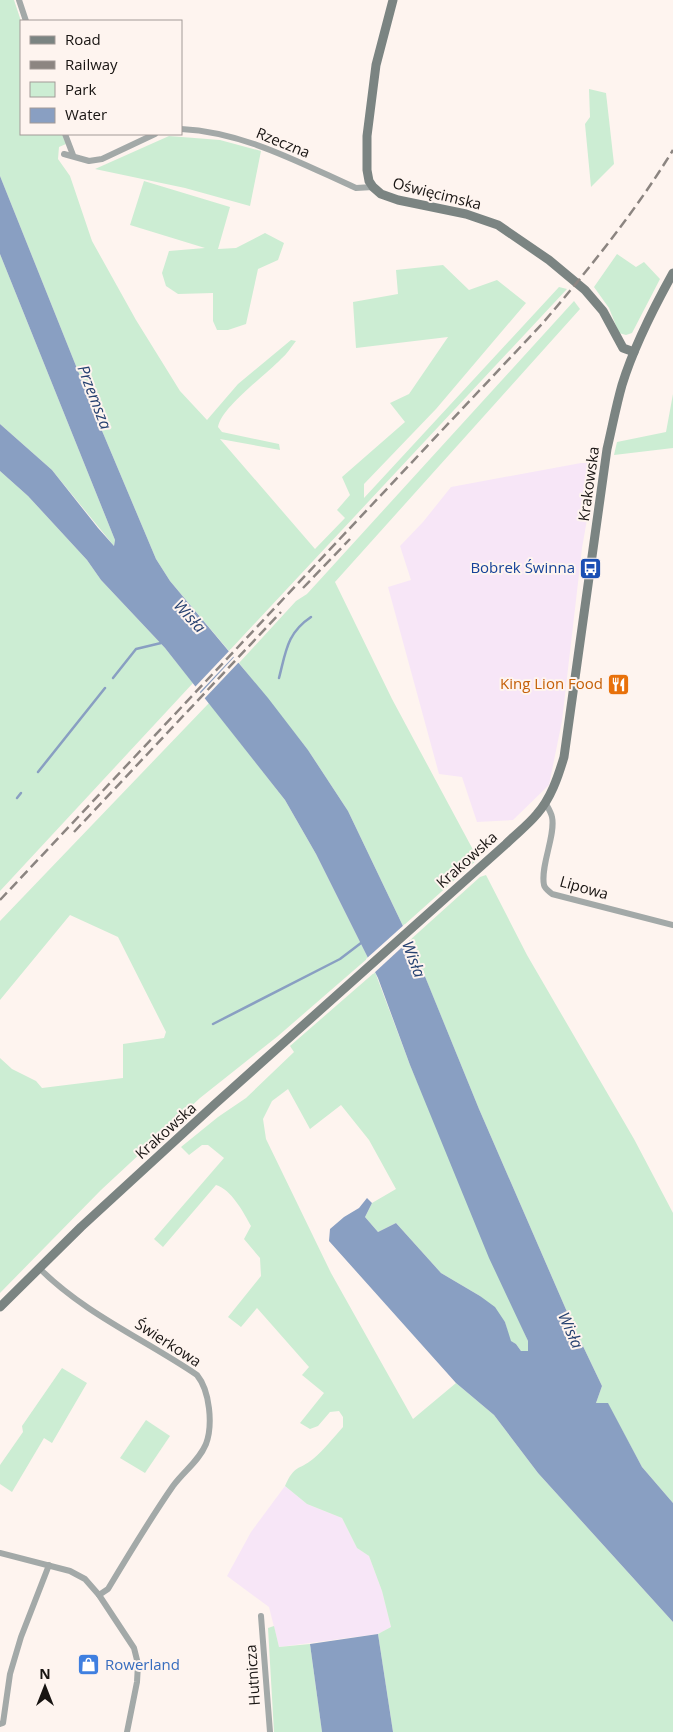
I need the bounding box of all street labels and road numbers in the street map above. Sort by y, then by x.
street label: Rzeczna [253,122,313,162]
street label: Oświęcimska [391,172,484,214]
street label: Krakowska [573,445,603,523]
street label: Krakowska [432,827,501,892]
street label: Lipowa [558,871,611,904]
street label: Krakowska [131,1098,200,1163]
street label: Świerkowa [132,1313,205,1371]
street label: Hutnicza [240,1644,264,1706]

